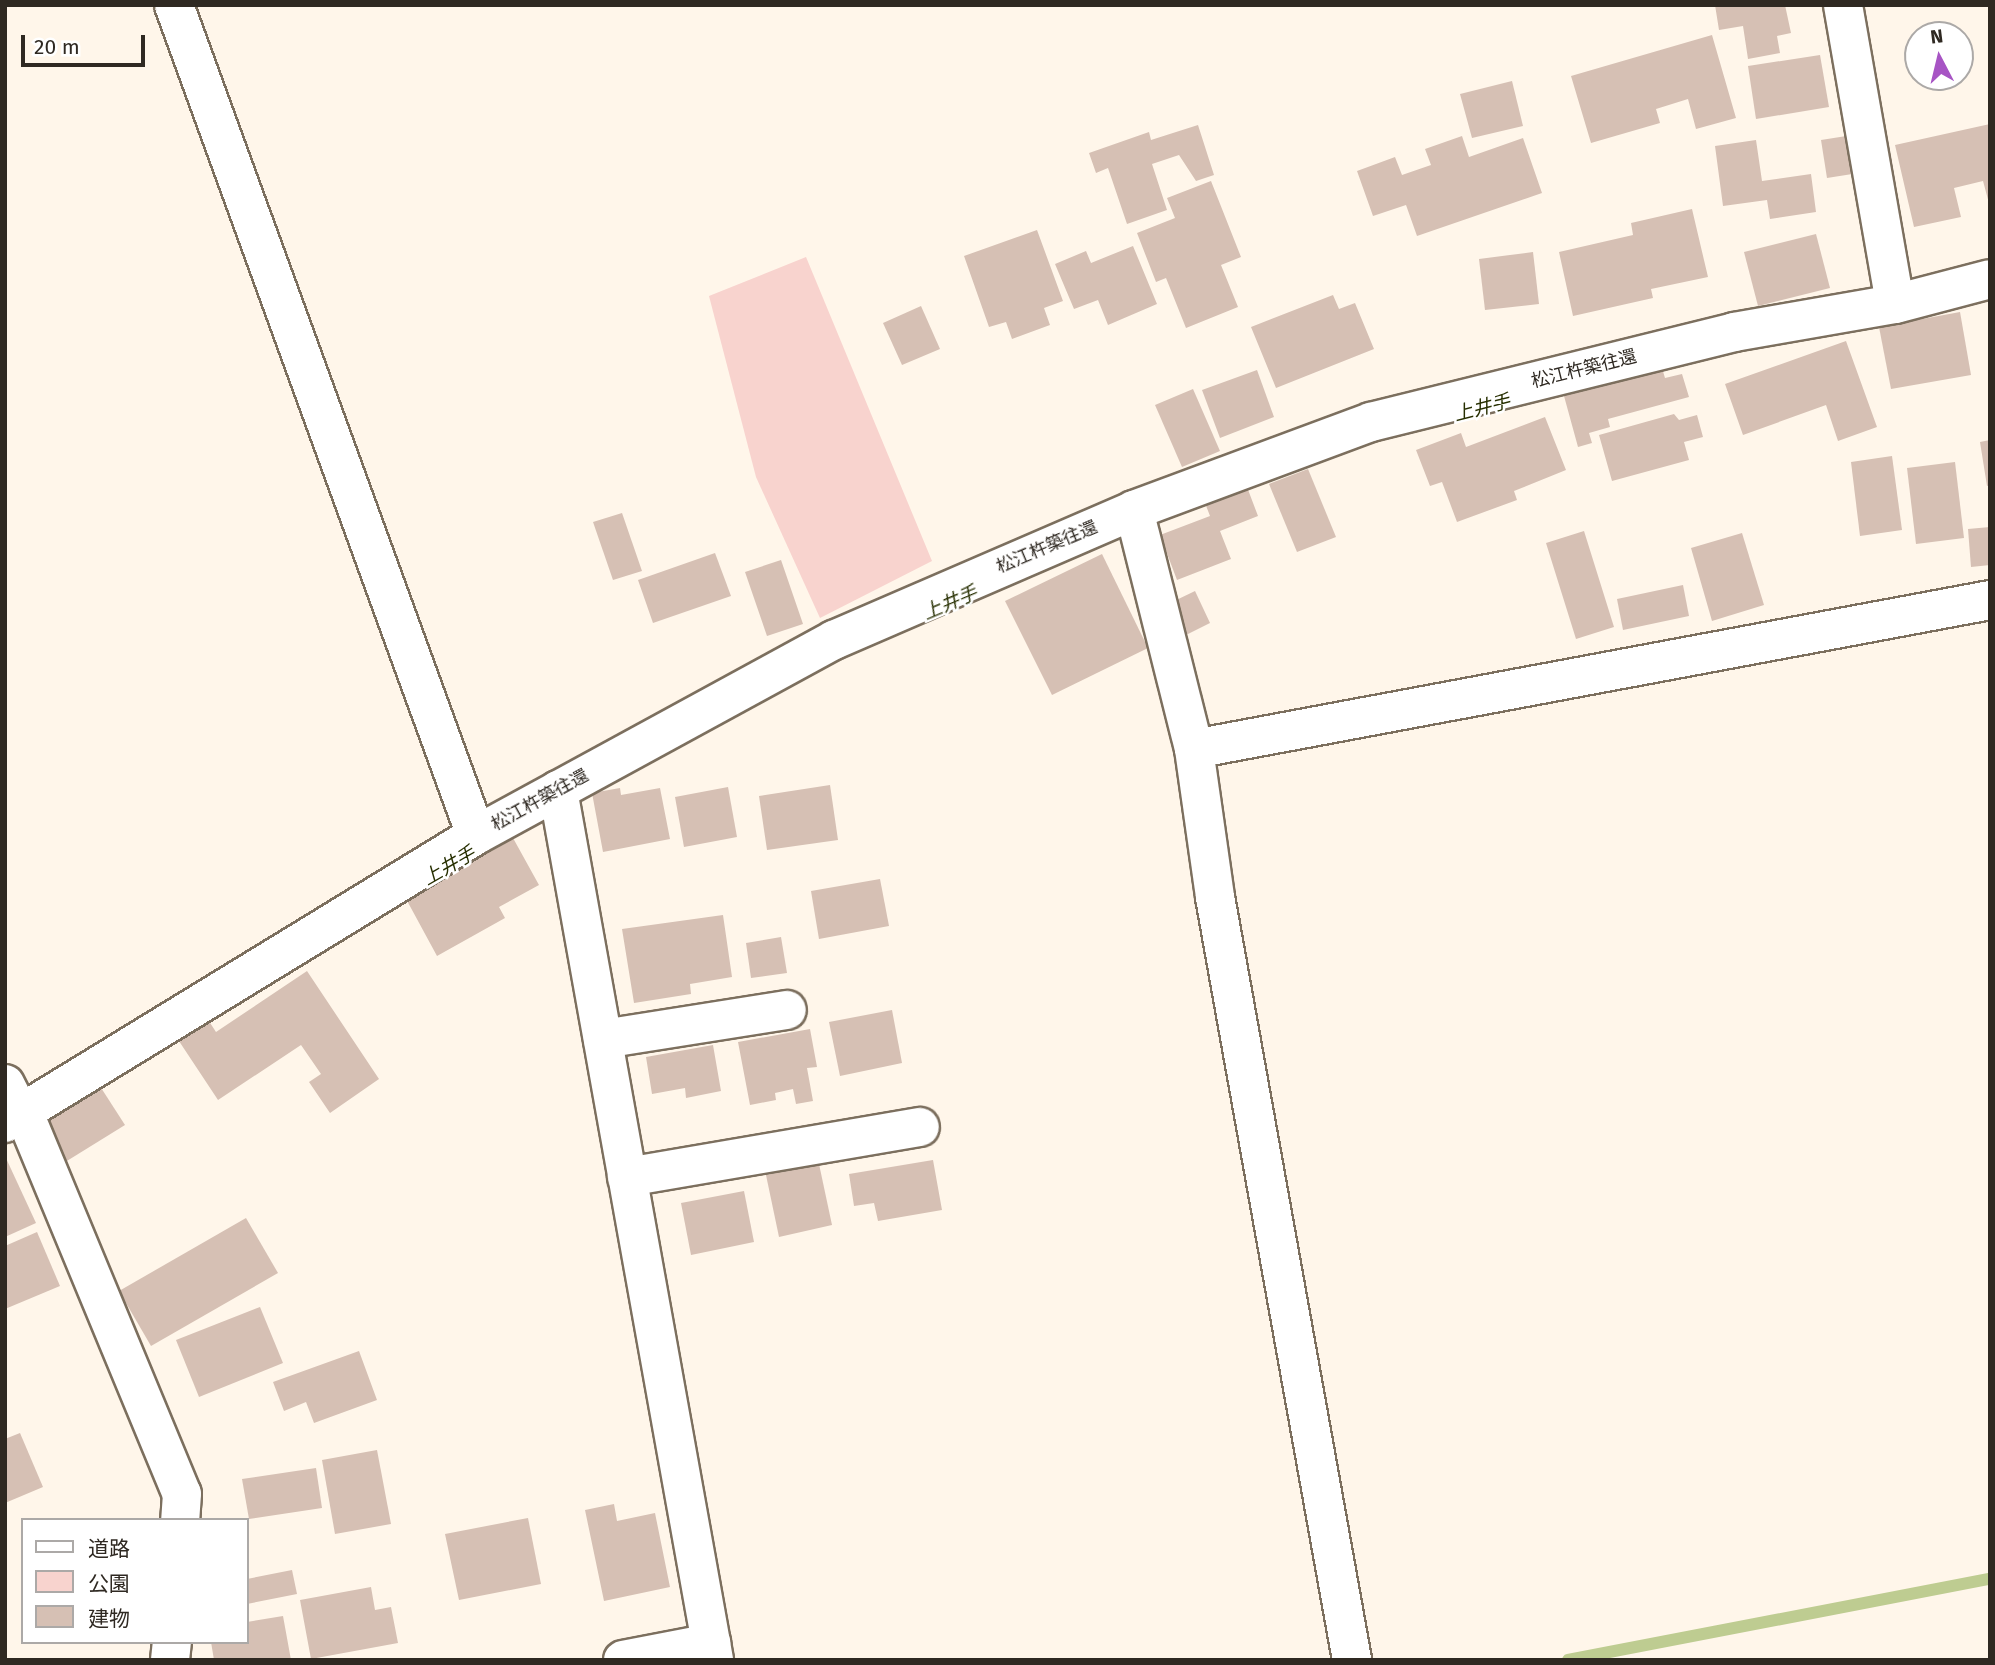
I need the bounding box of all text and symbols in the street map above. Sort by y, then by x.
scale bar [24,21,149,65]
north arrow [1904,21,1974,91]
text: N [1929,24,1944,49]
text: 20 m [34,34,80,60]
street label: 松江杵築往還 [1529,345,1639,393]
water label: 上井手 [1452,390,1512,426]
street label: 松江杵築往還 [993,516,1101,578]
water label: 上井手 [919,581,981,625]
street label: 松江杵築往還 [488,764,592,836]
water label: 上井手 [419,842,479,890]
legend [21,1518,248,1644]
text: 道路 [88,1536,130,1562]
text: 公園 [88,1571,130,1597]
text: 建物 [88,1606,130,1632]

